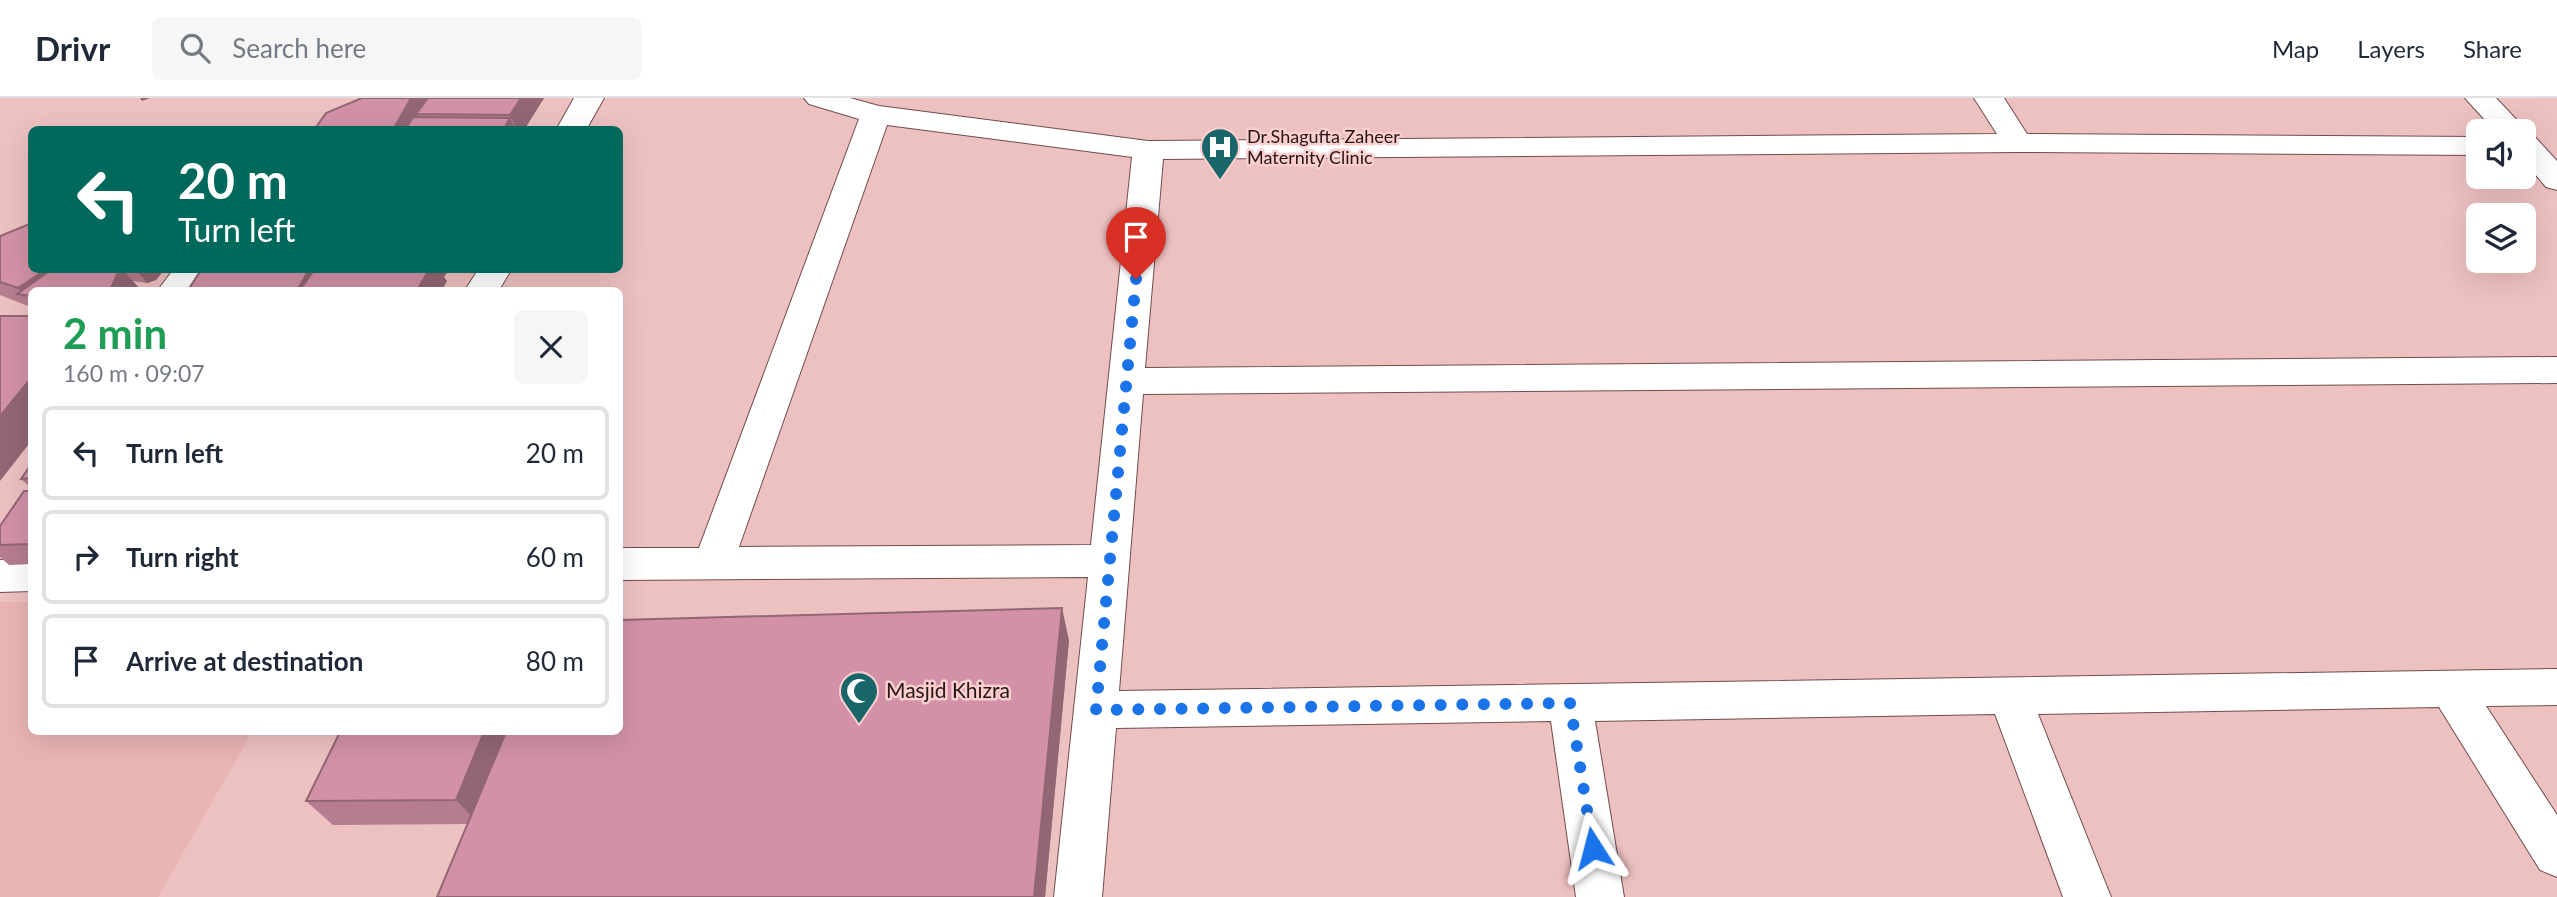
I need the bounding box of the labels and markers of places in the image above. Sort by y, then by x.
place label: Dr.Shagufta Zaheer Maternity Clinic [1247,125,1400,168]
hospital icon: Dr.Shagufta Zaheer Maternity Clinic [1199,126,1241,181]
pin [1106,207,1166,279]
mosque icon: Masjid Khizra [838,670,880,725]
place label: Masjid Khizra [886,677,1010,702]

